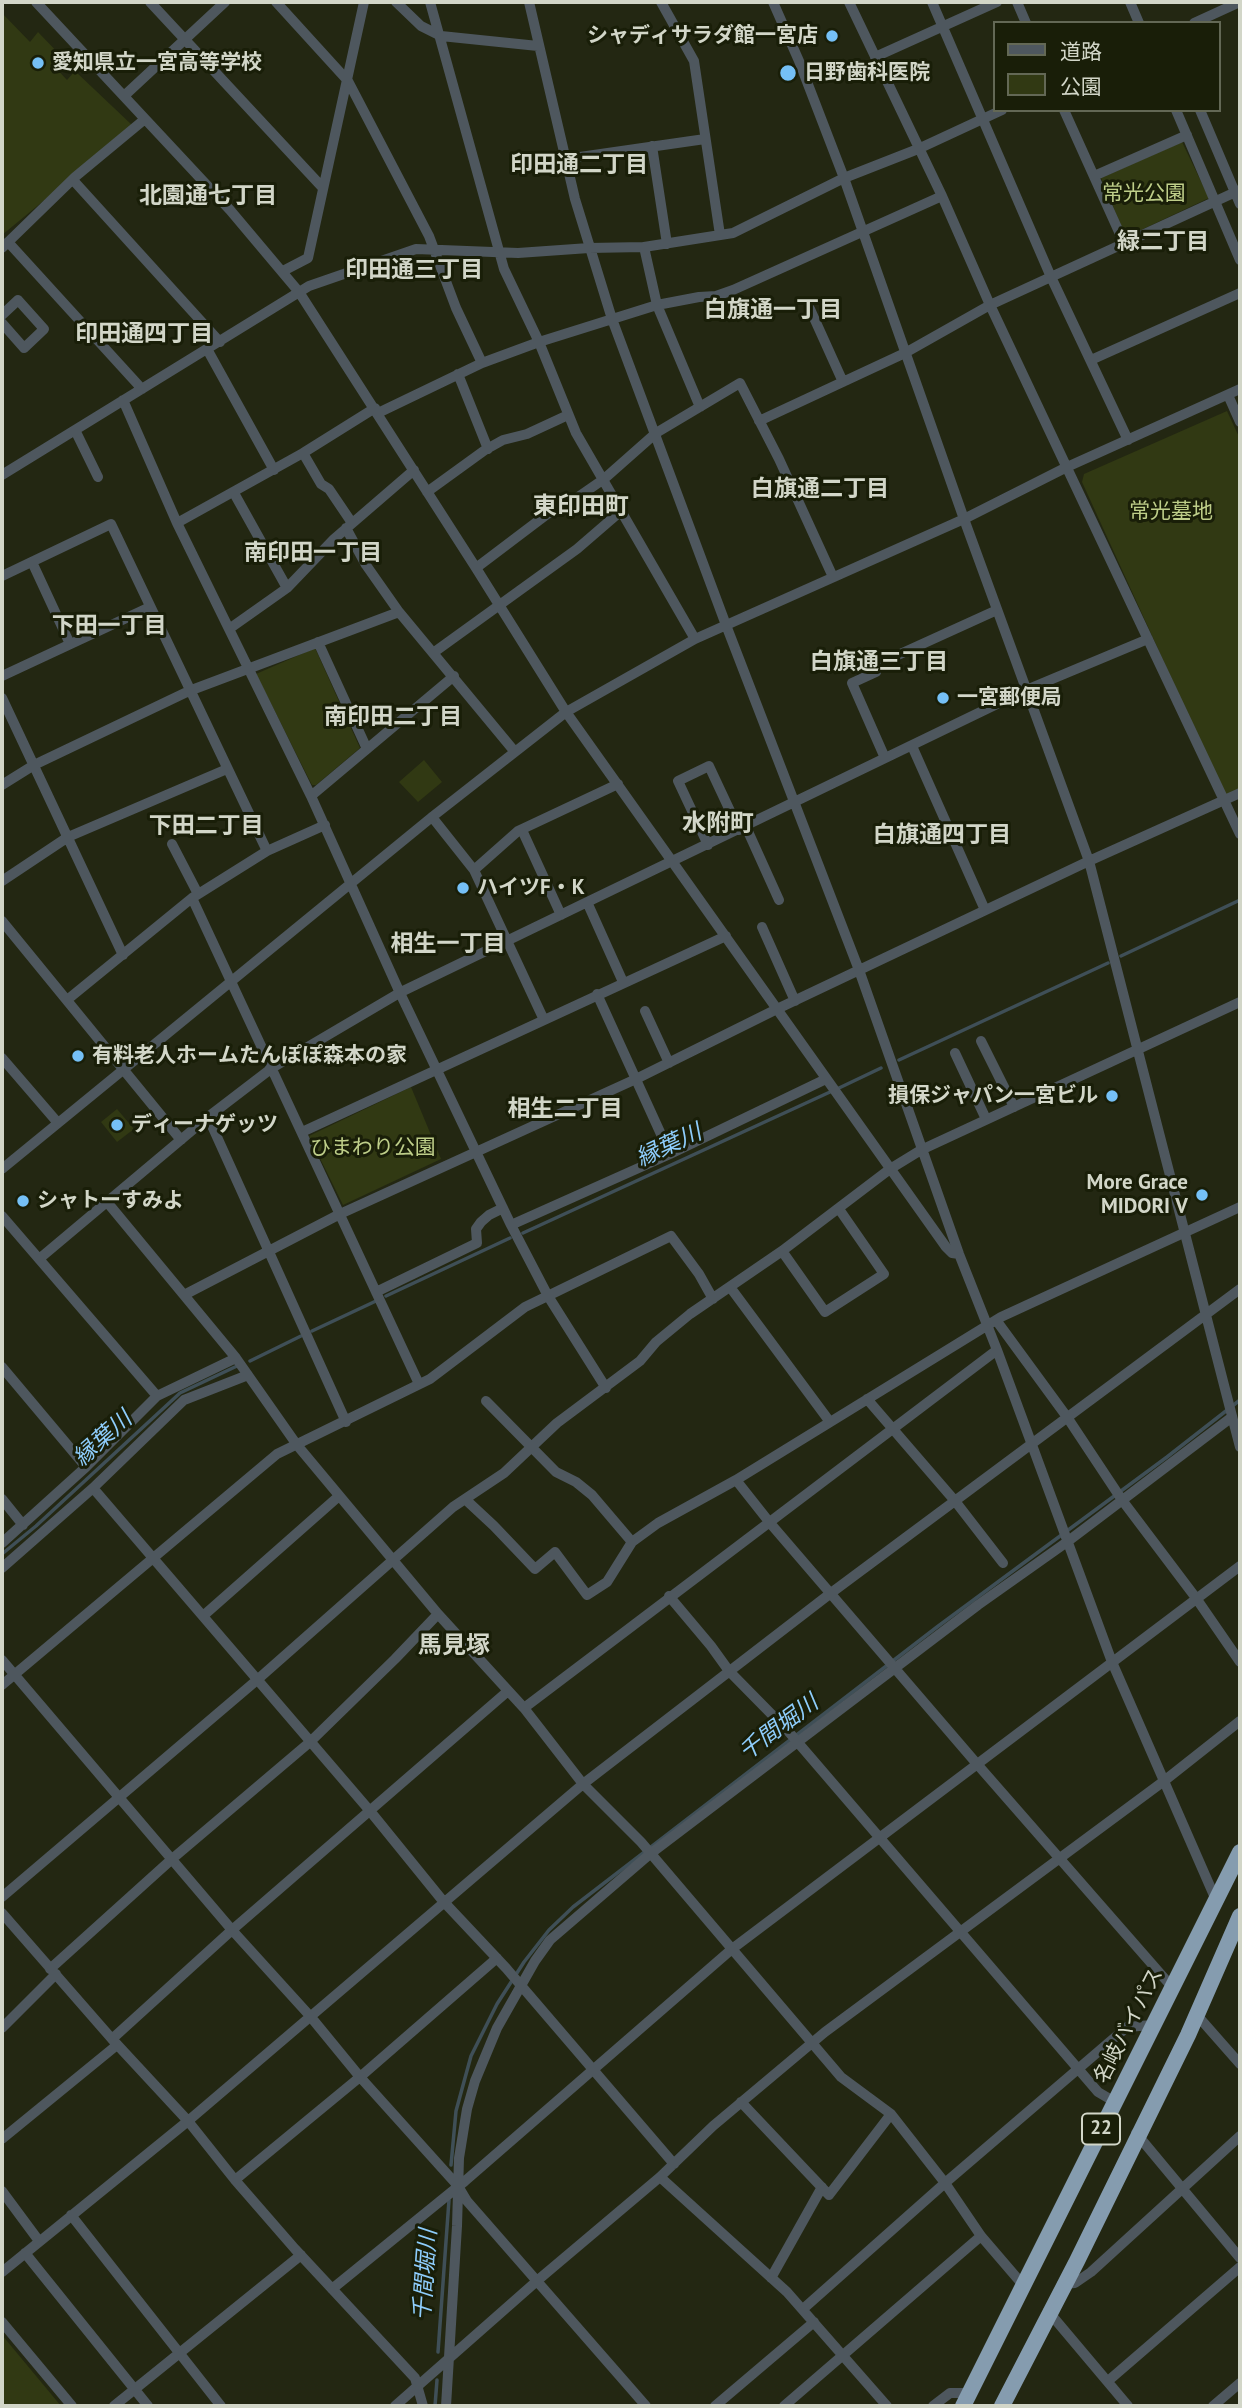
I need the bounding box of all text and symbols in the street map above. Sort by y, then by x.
legend [993,21,1221,112]
place label: シャディサラダ館一宮店 [587,23,818,49]
marker: シャディサラダ館一宮店 [824,28,840,44]
text: 道路 [1060,38,1102,65]
place label: 愛知県立一宮高等学校 [52,50,262,76]
marker: 愛知県立一宮高等学校 [30,55,46,71]
place label: 日野歯科医院 [804,60,930,86]
marker: 日野歯科医院 [778,63,798,83]
text: 公園 [1060,73,1102,100]
district label: 印田通二丁目 [510,151,648,179]
park label: 常光公園 [1102,181,1186,207]
district label: 北園通七丁目 [139,182,277,210]
district label: 緑二丁目 [1117,228,1209,256]
district label: 印田通三丁目 [345,256,483,284]
district label: 白旗通一丁目 [704,296,842,324]
district label: 印田通四丁目 [75,320,213,348]
district label: 白旗通二丁目 [751,475,889,503]
district label: 東印田町 [533,493,629,521]
park label: 常光墓地 [1129,499,1213,525]
district label: 南印田一丁目 [244,539,382,567]
district label: 下田一丁目 [52,612,166,640]
district label: 白旗通三丁目 [810,648,948,676]
place label: 一宮郵便局 [957,685,1062,711]
marker: 一宮郵便局 [935,690,951,706]
district label: 南印田二丁目 [324,703,462,731]
district label: 水附町 [682,810,754,838]
district label: 下田二丁目 [149,812,263,840]
district label: 白旗通四丁目 [873,821,1011,849]
place label: ハイツF・K [477,875,585,901]
marker: ハイツF・K [455,880,471,896]
district label: 相生一丁目 [391,930,505,958]
place label: 有料老人ホームたんぽぽ森本の家 [92,1043,407,1069]
marker: 有料老人ホームたんぽぽ森本の家 [70,1048,86,1064]
place label: 損保ジャパン一宮ビル [888,1083,1098,1109]
marker: 損保ジャパン一宮ビル [1104,1088,1120,1104]
district label: 相生二丁目 [508,1095,622,1123]
place label: ディーナゲッツ [131,1112,278,1138]
marker: ディーナゲッツ [109,1117,125,1133]
water label: 縁葉川 [632,1119,706,1173]
park label: ひまわり公園 [310,1135,436,1161]
place label: More Grace MIDORI V [1087,1170,1188,1220]
marker: More Grace MIDORI V [1194,1187,1210,1203]
place label: シャトーすみよ [37,1188,184,1214]
marker: シャトーすみよ [15,1193,31,1209]
water label: 縁葉川 [68,1406,138,1472]
district label: 馬見塚 [418,1632,490,1660]
water label: 千間堀川 [734,1689,824,1767]
street label: 名岐バイパス [1089,1964,1169,2088]
road number: 22 [1082,2114,1120,2144]
water label: 千間堀川 [409,2228,443,2322]

